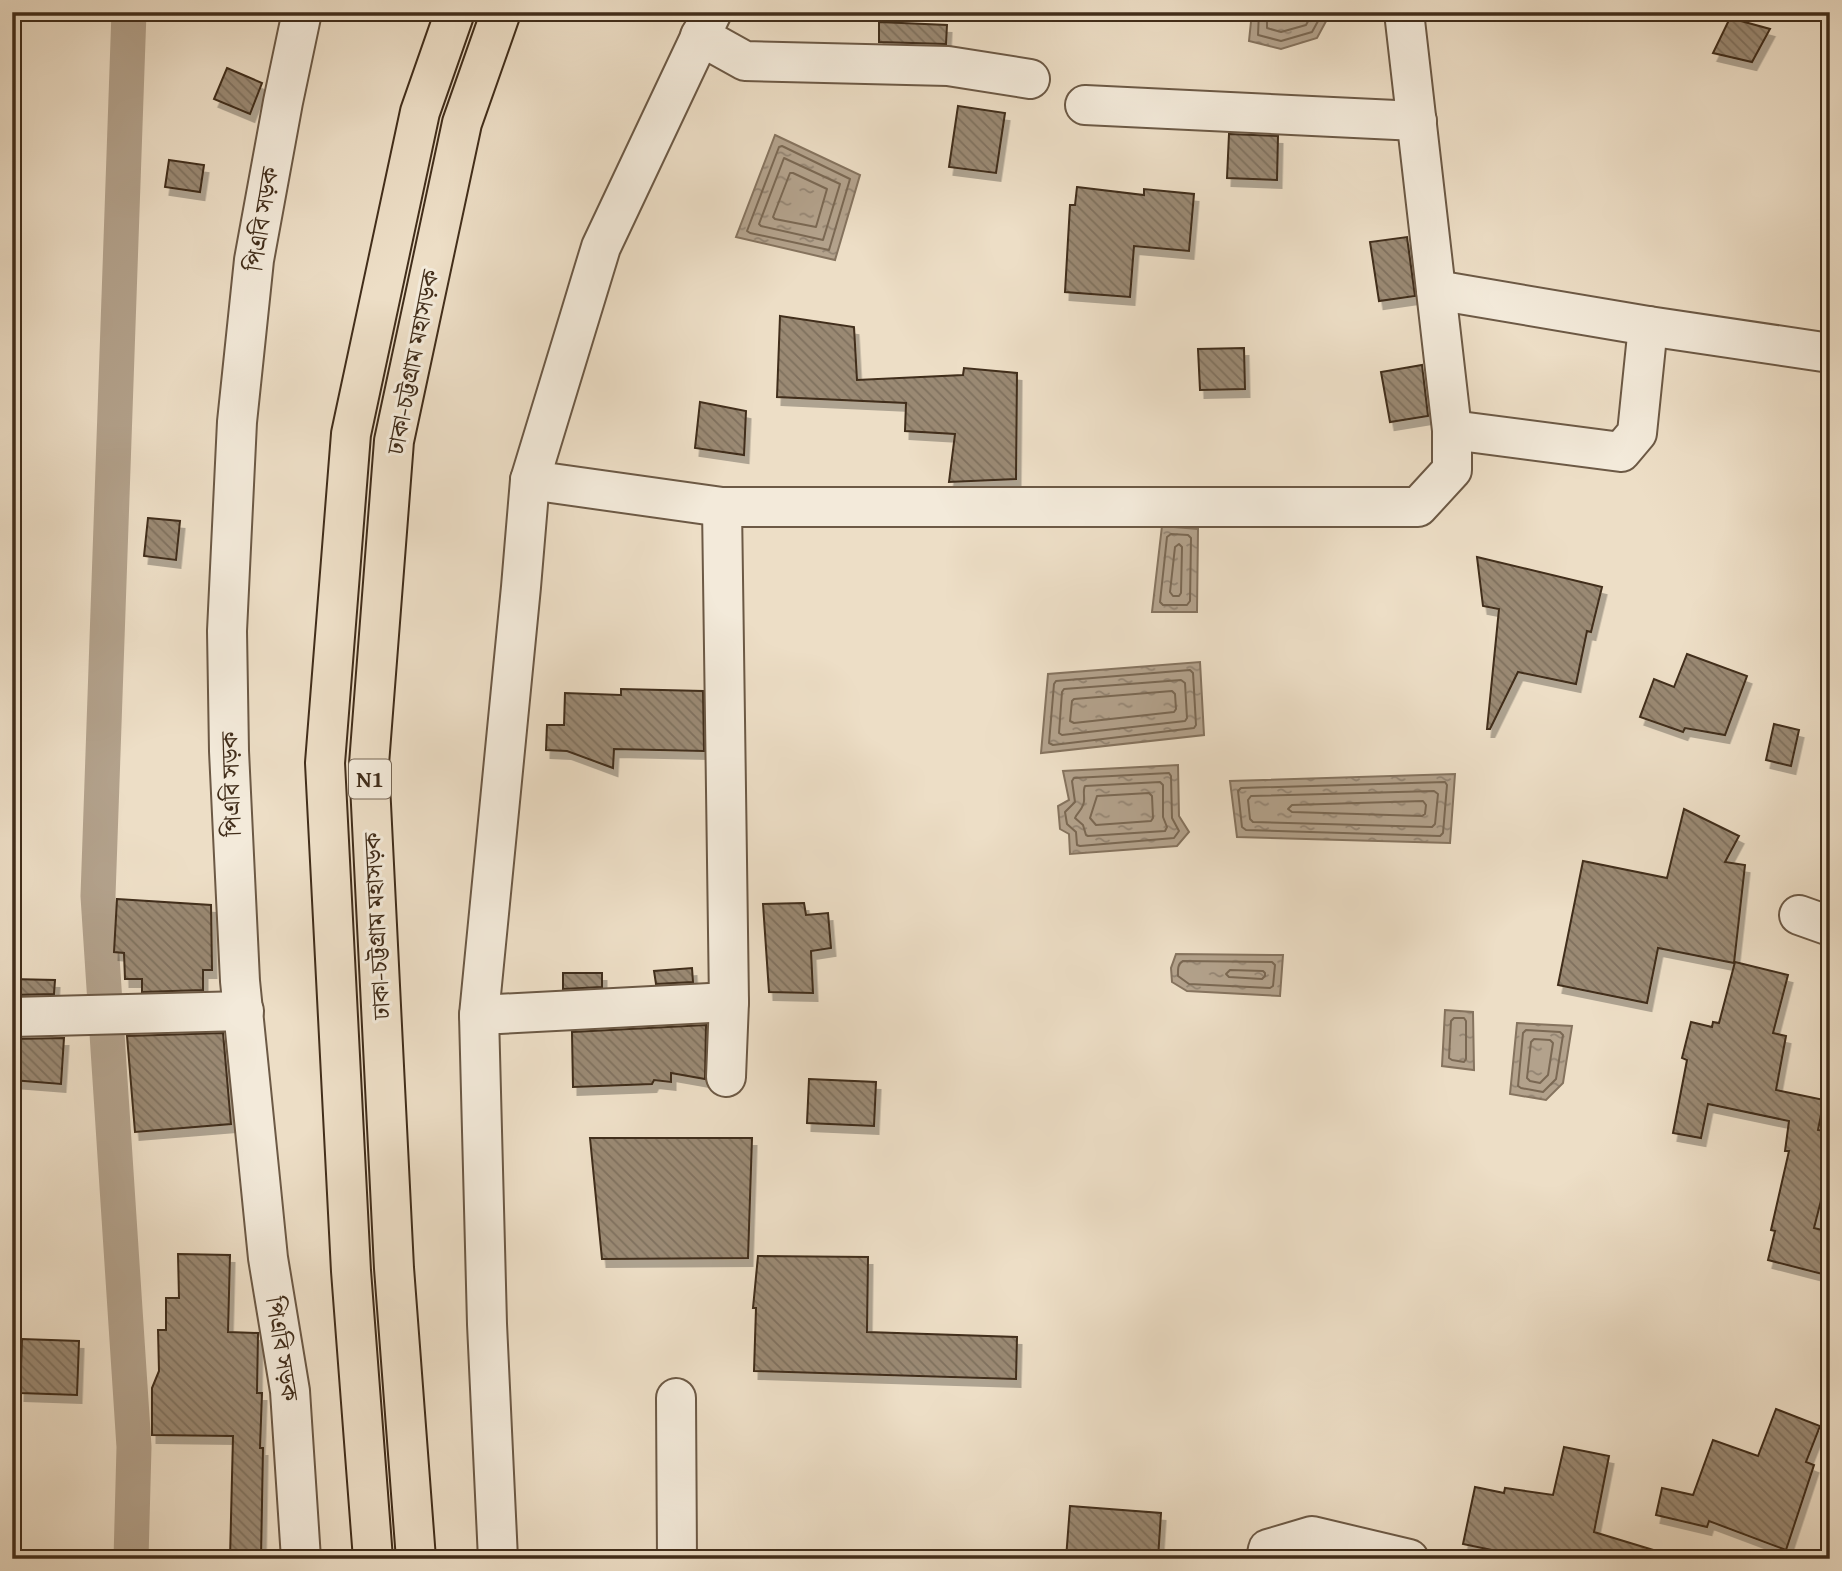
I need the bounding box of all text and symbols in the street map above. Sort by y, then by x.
street label: পিএবি সড়ক [236,163,287,274]
street label: ঢাকা-চট্টগ্রাম মহাসড়ক [377,266,448,458]
street label: পিএবি সড়ক [211,730,250,838]
road number: N1 [349,760,391,799]
street label: ঢাকা-চট্টগ্রাম মহাসড়ক [354,831,399,1021]
street label: পিএবি সড়ক [257,1294,308,1404]

